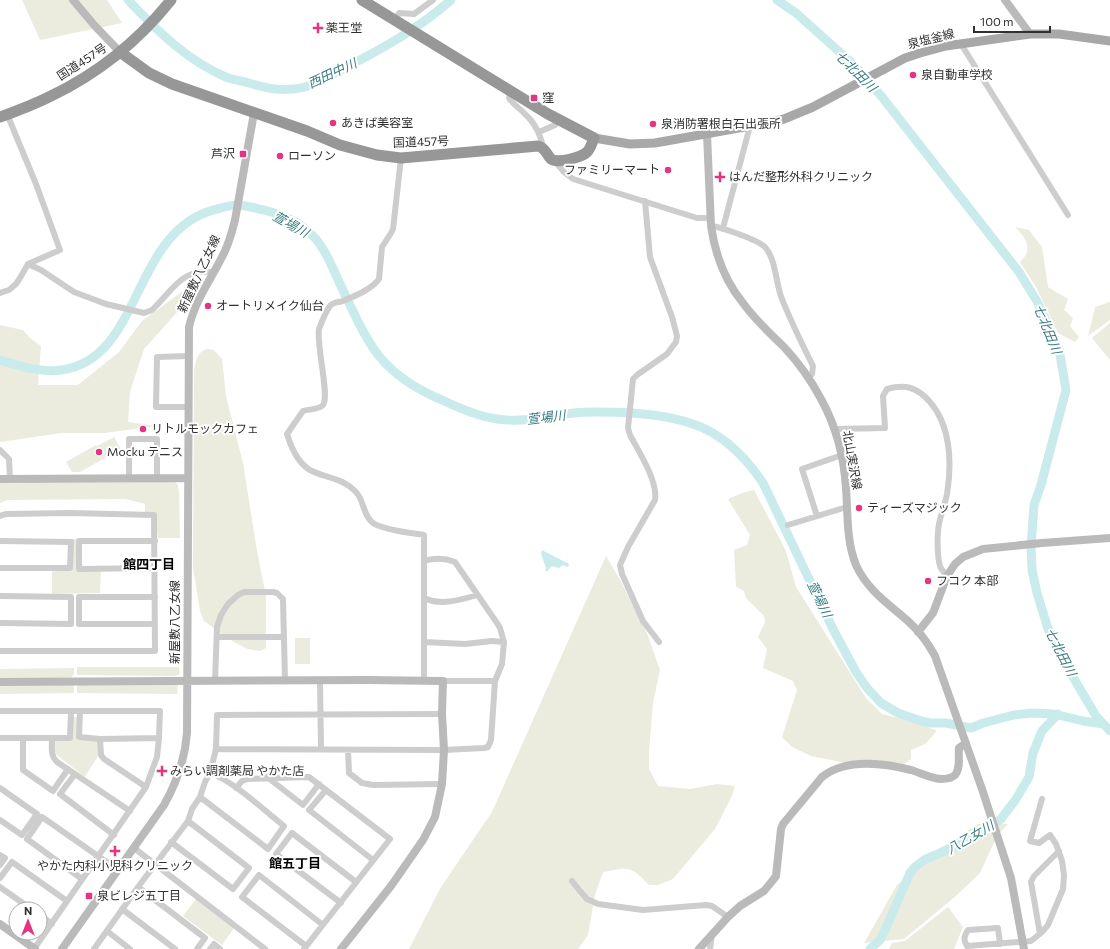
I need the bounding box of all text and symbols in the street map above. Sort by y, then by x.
scale bar [974,8,1050,34]
text: 100 m [980,14,1014,28]
place label: 薬王堂 [326,20,362,34]
marker: 薬王堂 [313,23,323,33]
street label: 泉塩釜線 [906,25,956,51]
street label: 国道457号 [54,40,109,82]
water label: 七北田川 [832,47,881,96]
water label: 西田中川 [305,54,361,91]
place label: 泉自動車学校 [921,67,993,81]
marker: 泉自動車学校 [908,70,918,80]
place label: 窪 [542,90,554,104]
marker: 窪 [529,93,539,103]
place label: あきば美容室 [341,115,413,129]
place label: 泉消防署根白石出張所 [661,116,781,130]
marker: あきば美容室 [328,118,338,128]
marker: 泉消防署根白石出張所 [648,119,658,129]
street label: 国道457号 [393,133,449,149]
place label: 芦沢 [211,146,235,160]
place label: ローソン [288,148,336,162]
marker: 芦沢 [238,149,248,159]
marker: ローソン [275,151,285,161]
place label: ファミリーマート [564,162,660,176]
marker: ファミリーマート [663,165,673,175]
place label: はんだ整形外科クリニック [729,169,873,183]
marker: はんだ整形外科クリニック [714,171,726,183]
water label: 萱場川 [270,208,314,241]
street label: 新屋敷八乙女線 [174,233,222,315]
place label: オートリメイク仙台 [216,298,324,312]
marker: オートリメイク仙台 [203,301,213,311]
water label: 七北田川 [1031,302,1066,358]
water label: 萱場川 [526,406,568,427]
place label: リトルモックカフェ [151,421,259,435]
marker: リトルモックカフェ [138,424,148,434]
street label: 北山実沢線 [841,429,865,491]
place label: Mocku テニス [107,444,183,458]
marker: Mocku テニス [94,447,104,457]
place label: ティーズマジック [867,500,962,514]
marker: ティーズマジック [854,503,864,513]
district label: 館四丁目 [123,556,175,572]
place label: フコク 本部 [936,573,998,587]
marker: フコク 本部 [923,576,933,586]
water label: 萱場川 [804,578,837,622]
street label: 新屋敷八乙女線 [167,580,181,664]
water label: 七北田川 [1042,625,1081,681]
place label: みらい調剤薬局 やかた店 [170,763,304,777]
marker: みらい調剤薬局 やかた店 [157,766,167,776]
water label: 八乙女川 [943,816,998,857]
marker: やかた内科小児科クリニック [109,845,121,857]
district label: 館五丁目 [269,855,321,871]
place label: やかた内科小児科クリニック [37,858,193,872]
place label: 泉ビレジ五丁目 [97,888,181,902]
marker: 泉ビレジ五丁目 [84,891,94,901]
north arrow [8,901,48,941]
text: N [24,904,32,917]

